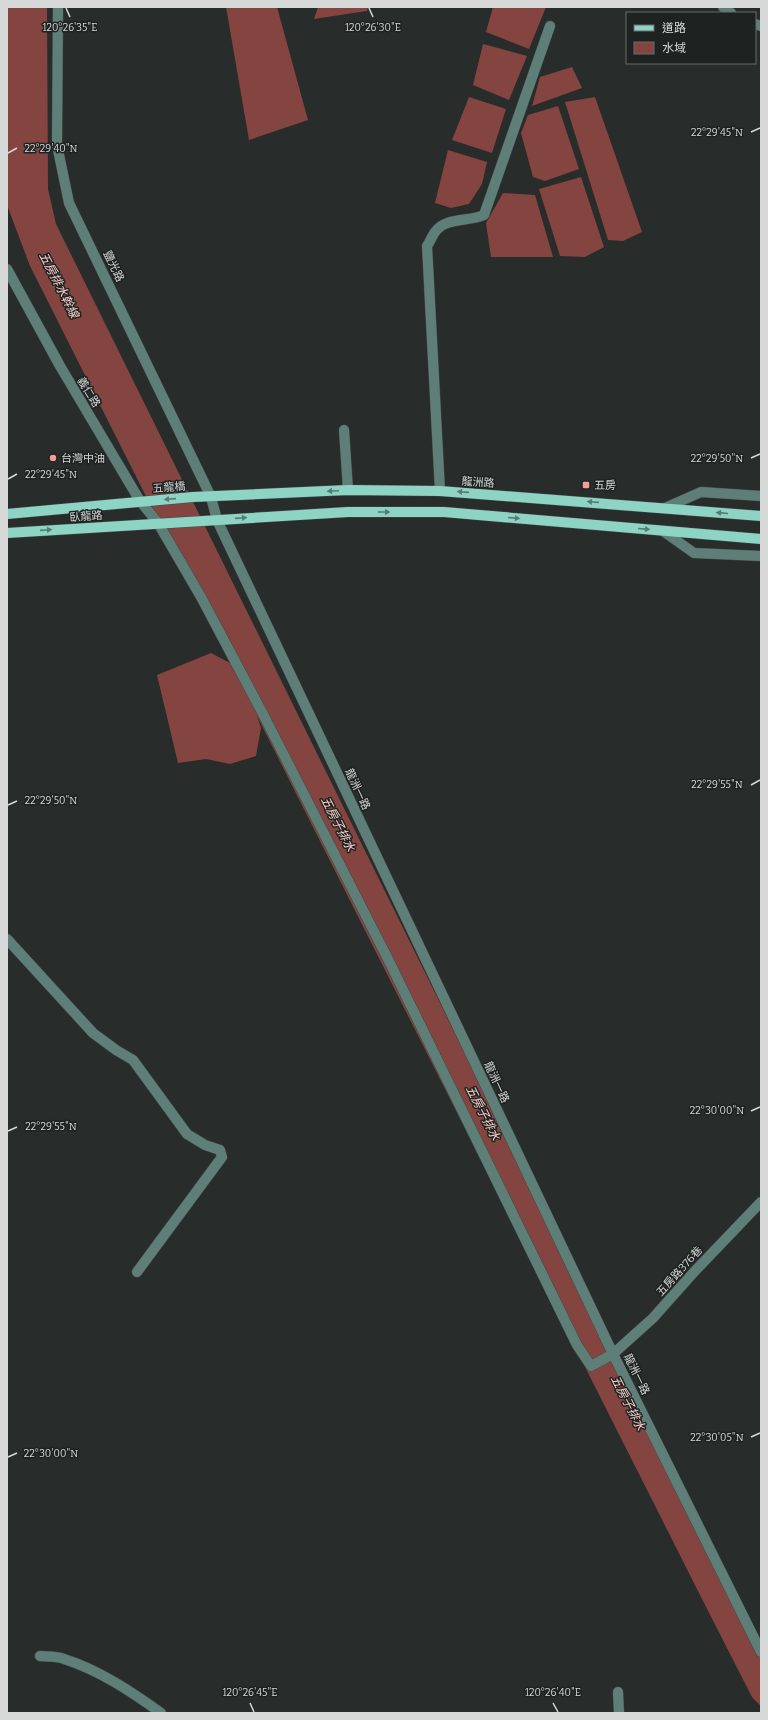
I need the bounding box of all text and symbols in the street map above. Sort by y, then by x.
legend [626,12,756,64]
text: 道路 [662,21,686,35]
text: 120°26'35"E [43,22,97,34]
text: 120°26'30"E [345,22,401,34]
text: 水域 [662,41,686,55]
text: 22°29'45"N [691,127,743,139]
text: 22°29'40"N [25,143,78,155]
street label: 鹽光路 [100,249,127,284]
water label: 五房排水幹線 [36,250,82,322]
street label: 義仁路 [75,375,103,410]
place label: 台灣中油 [61,452,105,465]
marker: 台灣中油 [48,453,58,463]
text: 22°29'50"N [691,453,743,465]
text: 22°29'45"N [25,469,77,481]
street label: 龍洲路 [461,475,495,490]
place label: 五房 [594,479,616,492]
street label: 五龍橋 [152,480,186,495]
marker: 五房 [581,480,591,490]
one-way arrow [327,487,339,494]
one-way arrow [457,489,469,496]
one-way arrow [164,496,176,503]
one-way arrow [587,499,599,506]
street label: 臥龍路 [69,509,103,524]
one-way arrow [378,509,391,515]
one-way arrow [716,509,728,516]
one-way arrow [235,515,247,522]
one-way arrow [508,515,520,522]
one-way arrow [638,526,650,533]
one-way arrow [40,527,52,534]
street label: 龍洲一路 [342,767,373,812]
text: 22°29'55"N [691,779,743,791]
water label: 五房子排水 [318,794,358,855]
text: 22°29'50"N [25,795,77,807]
street label: 龍洲一路 [481,1060,512,1105]
water label: 五房子排水 [463,1083,503,1144]
text: 22°30'00"N [690,1105,744,1117]
text: 22°29'55"N [25,1121,77,1133]
street label: 五房路376巷 [654,1244,705,1299]
street label: 龍洲一路 [621,1352,652,1397]
water label: 五房子排水 [608,1373,648,1434]
text: 22°30'05"N [690,1432,744,1444]
text: 22°30'00"N [24,1448,78,1460]
text: 120°26'45"E [222,1687,278,1699]
text: 120°26'40"E [525,1687,581,1699]

